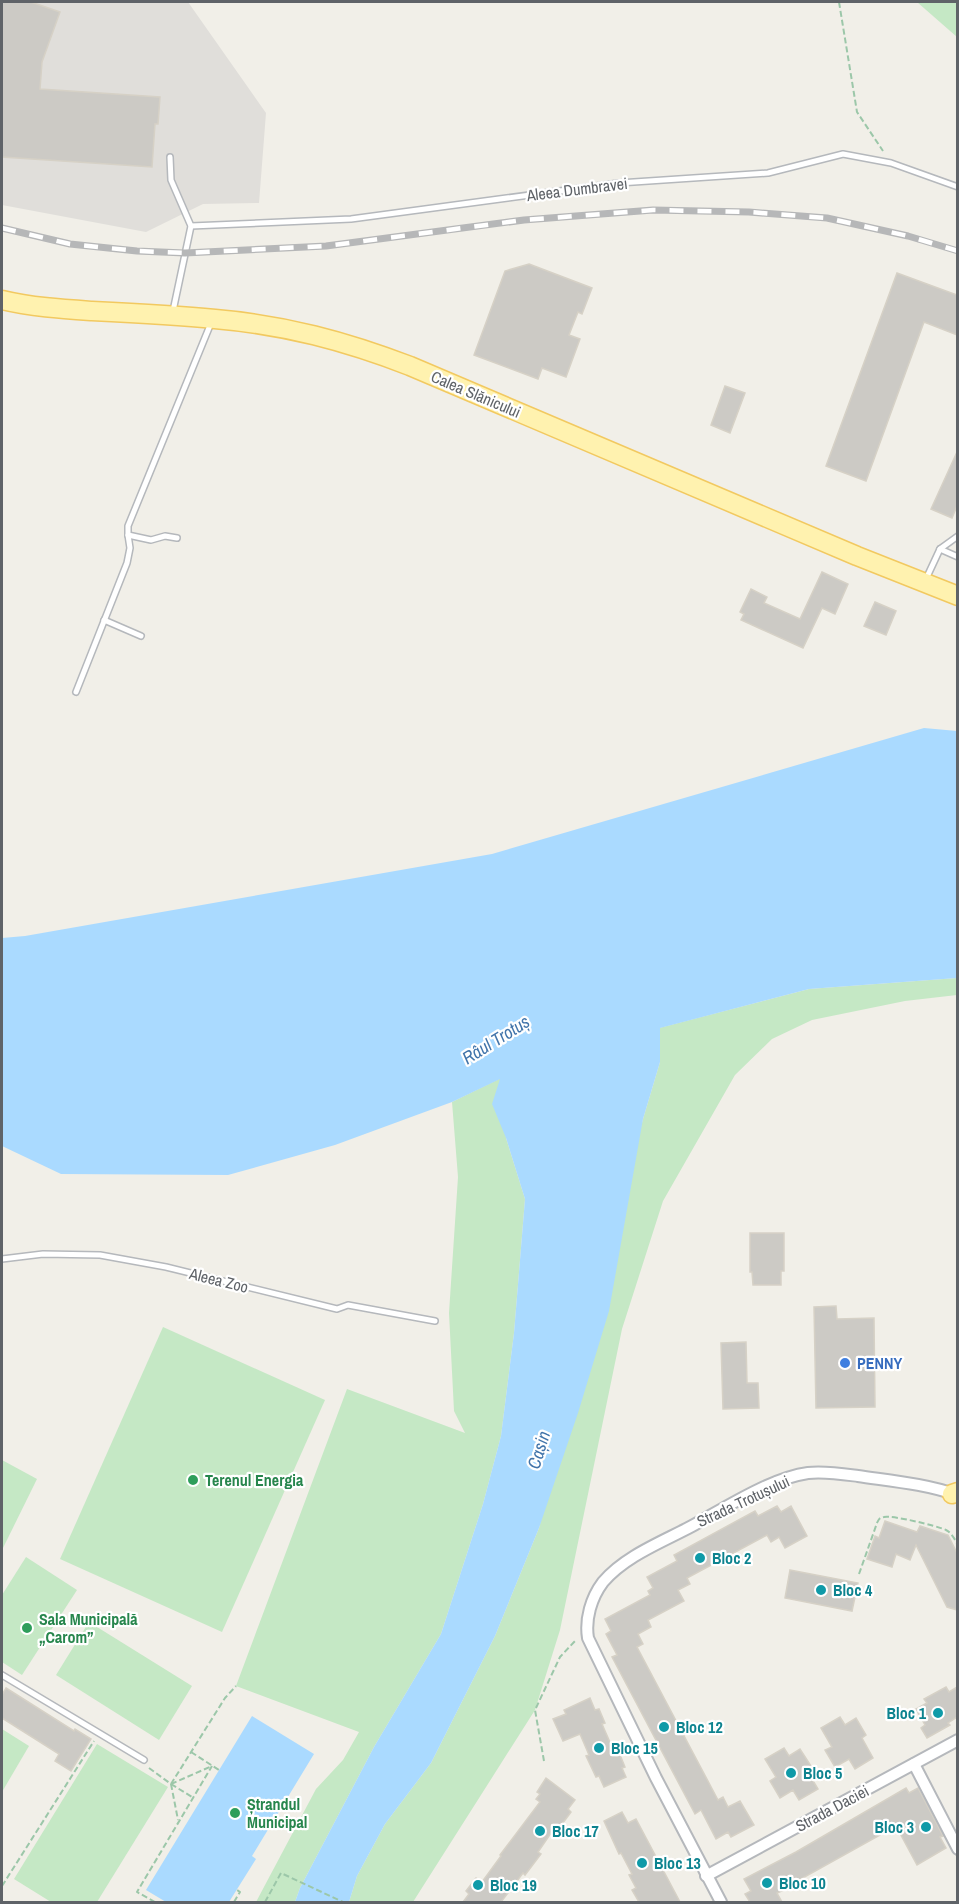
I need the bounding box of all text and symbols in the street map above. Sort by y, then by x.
street label: Aleea Dumbravei [524,172,629,206]
street label: Calea Slănicului [428,365,524,423]
water label: Râul Trotuș [457,1009,534,1070]
street label: Aleea Zoo [186,1262,251,1298]
place label: PENNY [857,1352,902,1374]
marker: PENNY [838,1356,852,1370]
water label: Cașin [521,1428,556,1472]
place label: Terenul Energia [205,1469,304,1491]
street label: Strada Trotușului [693,1470,793,1532]
marker: Terenul Energia [186,1473,200,1487]
place label: Bloc 2 [712,1547,751,1569]
marker: Bloc 2 [693,1551,707,1565]
place label: Bloc 4 [833,1579,873,1601]
marker: Bloc 4 [814,1583,828,1597]
place label: Sala Municipală „Carom” [39,1608,138,1648]
marker: Sala Municipală „Carom” [20,1621,34,1635]
place label: Bloc 1 [887,1702,927,1724]
marker: Bloc 1 [931,1706,945,1720]
place label: Bloc 12 [676,1716,723,1738]
marker: Bloc 12 [657,1720,671,1734]
place label: Bloc 15 [611,1737,658,1759]
marker: Bloc 15 [592,1741,606,1755]
place label: Bloc 5 [803,1762,842,1784]
marker: Bloc 5 [784,1766,798,1780]
street label: Strada Daciei [791,1779,873,1837]
place label: Ștrandul Municipal [247,1793,308,1833]
marker: Ștrandul Municipal [228,1806,242,1820]
place label: Bloc 3 [875,1816,914,1838]
place label: Bloc 17 [552,1820,599,1842]
marker: Bloc 3 [919,1820,933,1834]
marker: Bloc 17 [533,1824,547,1838]
place label: Bloc 13 [654,1852,701,1874]
marker: Bloc 13 [635,1856,649,1870]
place label: Bloc 10 [779,1872,826,1894]
place label: Bloc 19 [490,1874,537,1896]
marker: Bloc 10 [760,1876,774,1890]
marker: Bloc 19 [471,1878,485,1892]

